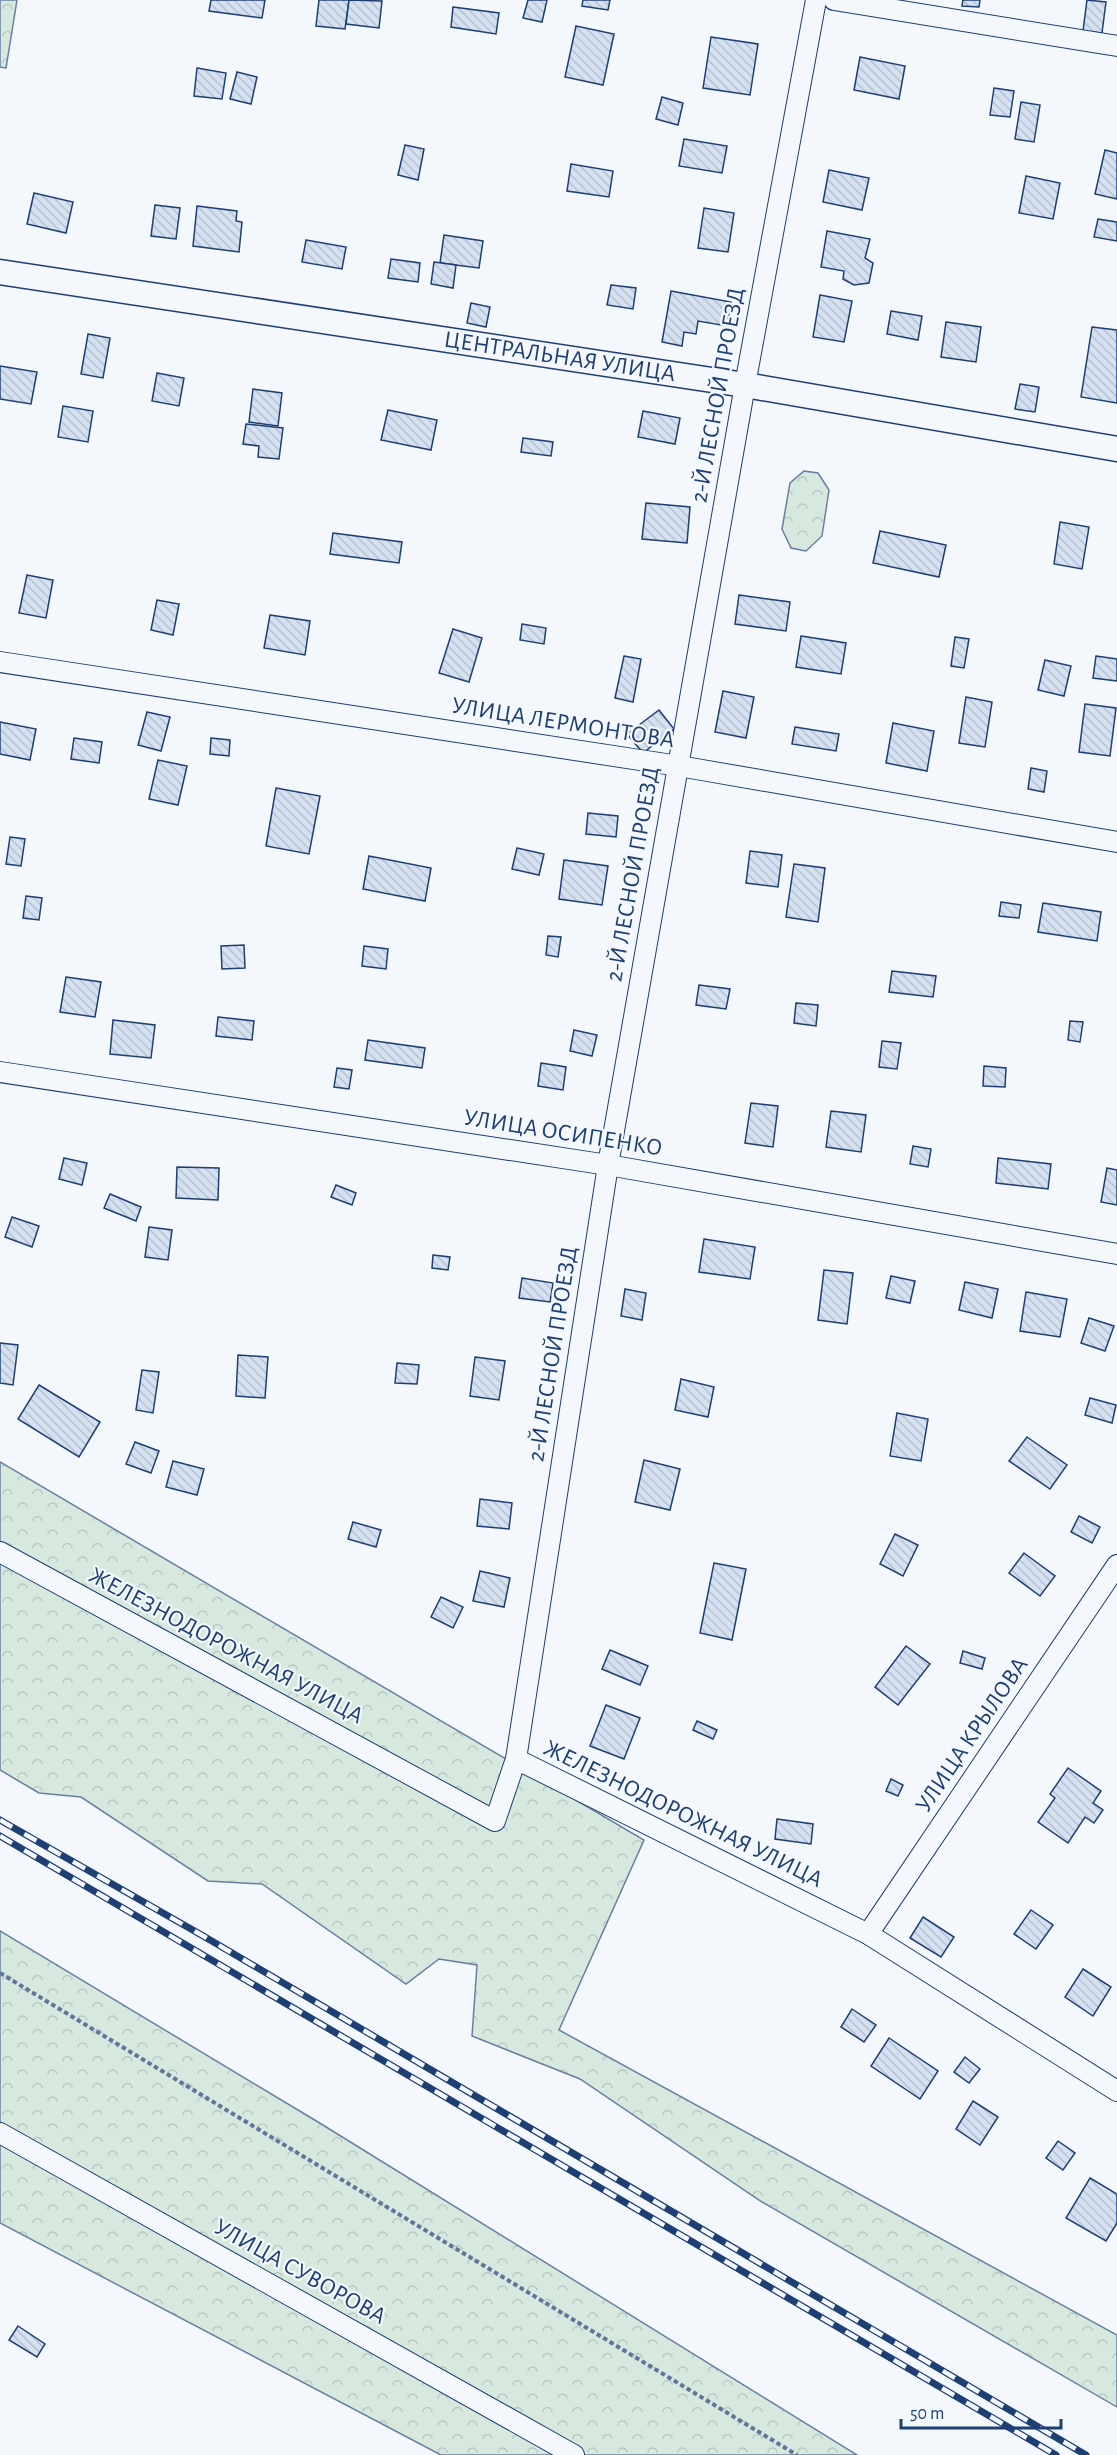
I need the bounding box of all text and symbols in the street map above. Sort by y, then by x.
street label: 2-Й ЛЕСНОЙ ПРОЕЗД [687,286,749,504]
street label: ЦЕНТРАЛЬНАЯ УЛИЦА [442,327,677,386]
street label: УЛИЦА ЛЕРМОНТОВА [450,694,676,752]
street label: 2-Й ЛЕСНОЙ ПРОЕЗД [602,765,664,983]
street label: УЛИЦА ОСИПЕНКО [462,1105,664,1161]
street label: 2-Й ЛЕСНОЙ ПРОЕЗД [524,1245,582,1463]
street label: ЖЕЛЕЗНОДОРОЖНАЯ УЛИЦА [85,1563,367,1729]
street label: УЛИЦА КРЫЛОВА [911,1653,1033,1817]
street label: ЖЕЛЕЗНОДОРОЖНАЯ УЛИЦА [540,1736,826,1892]
street label: УЛИЦА СУВОРОВА [210,2215,390,2329]
scale bar [901,2392,1062,2430]
text: 50 m [910,2405,944,2423]

